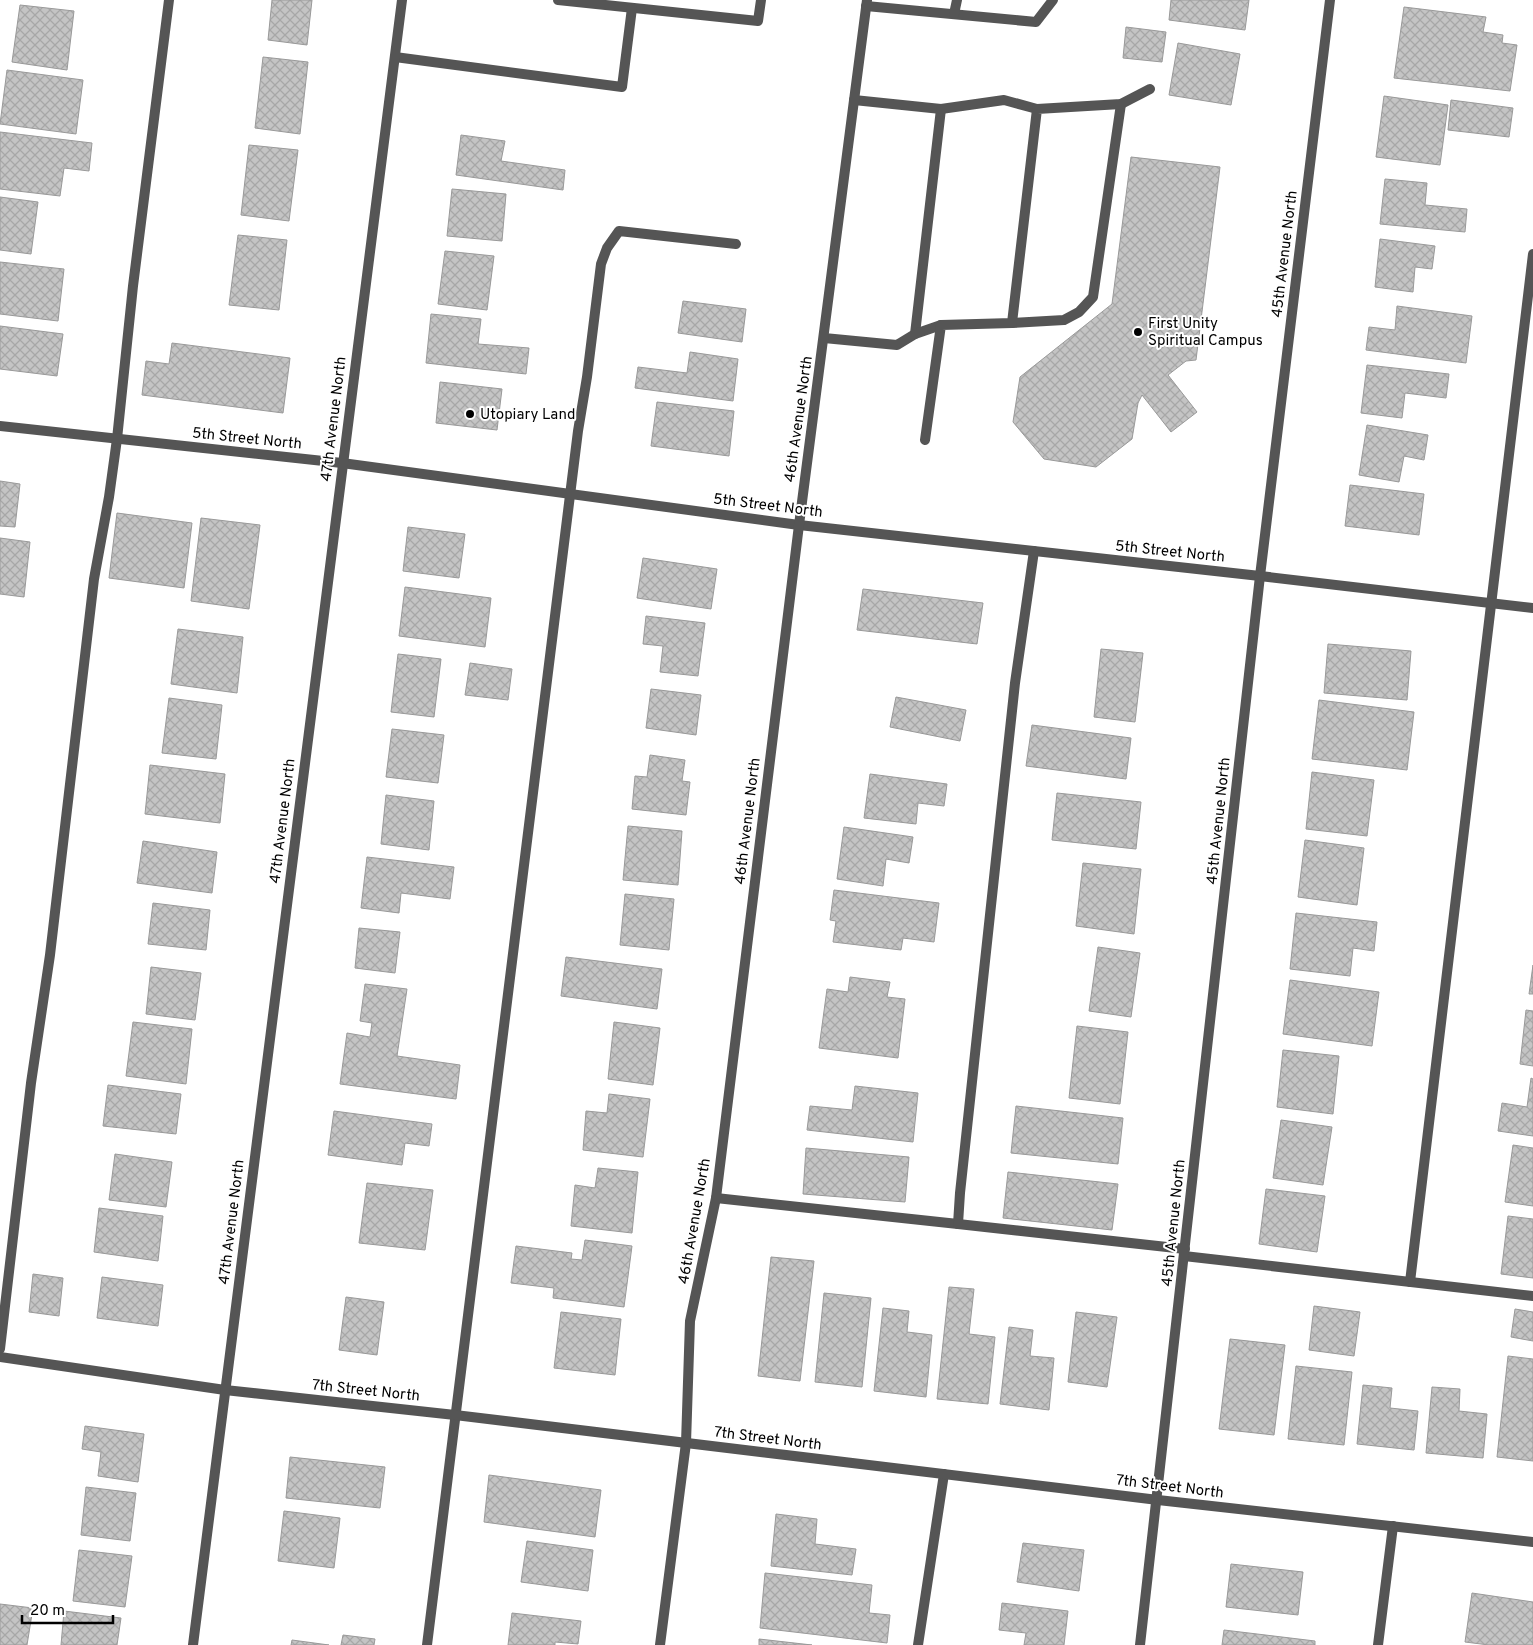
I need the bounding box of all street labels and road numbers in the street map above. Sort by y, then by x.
street label: 45th Avenue North [1268,190,1303,319]
street label: 46th Avenue North [781,355,818,484]
street label: 47th Avenue North [317,356,352,483]
street label: 5th Street North [191,424,303,455]
street label: 5th Street North [712,490,824,523]
street label: 5th Street North [1114,537,1226,568]
street label: 46th Avenue North [731,757,766,886]
street label: 45th Avenue North [1203,757,1236,886]
street label: 47th Avenue North [266,758,301,885]
street label: 46th Avenue North [675,1157,716,1286]
street label: 47th Avenue North [215,1159,250,1286]
street label: 45th Avenue North [1158,1159,1191,1288]
street label: 7th Street North [311,1376,421,1407]
street label: 7th Street North [713,1423,823,1456]
street label: 7th Street North [1115,1471,1225,1504]

